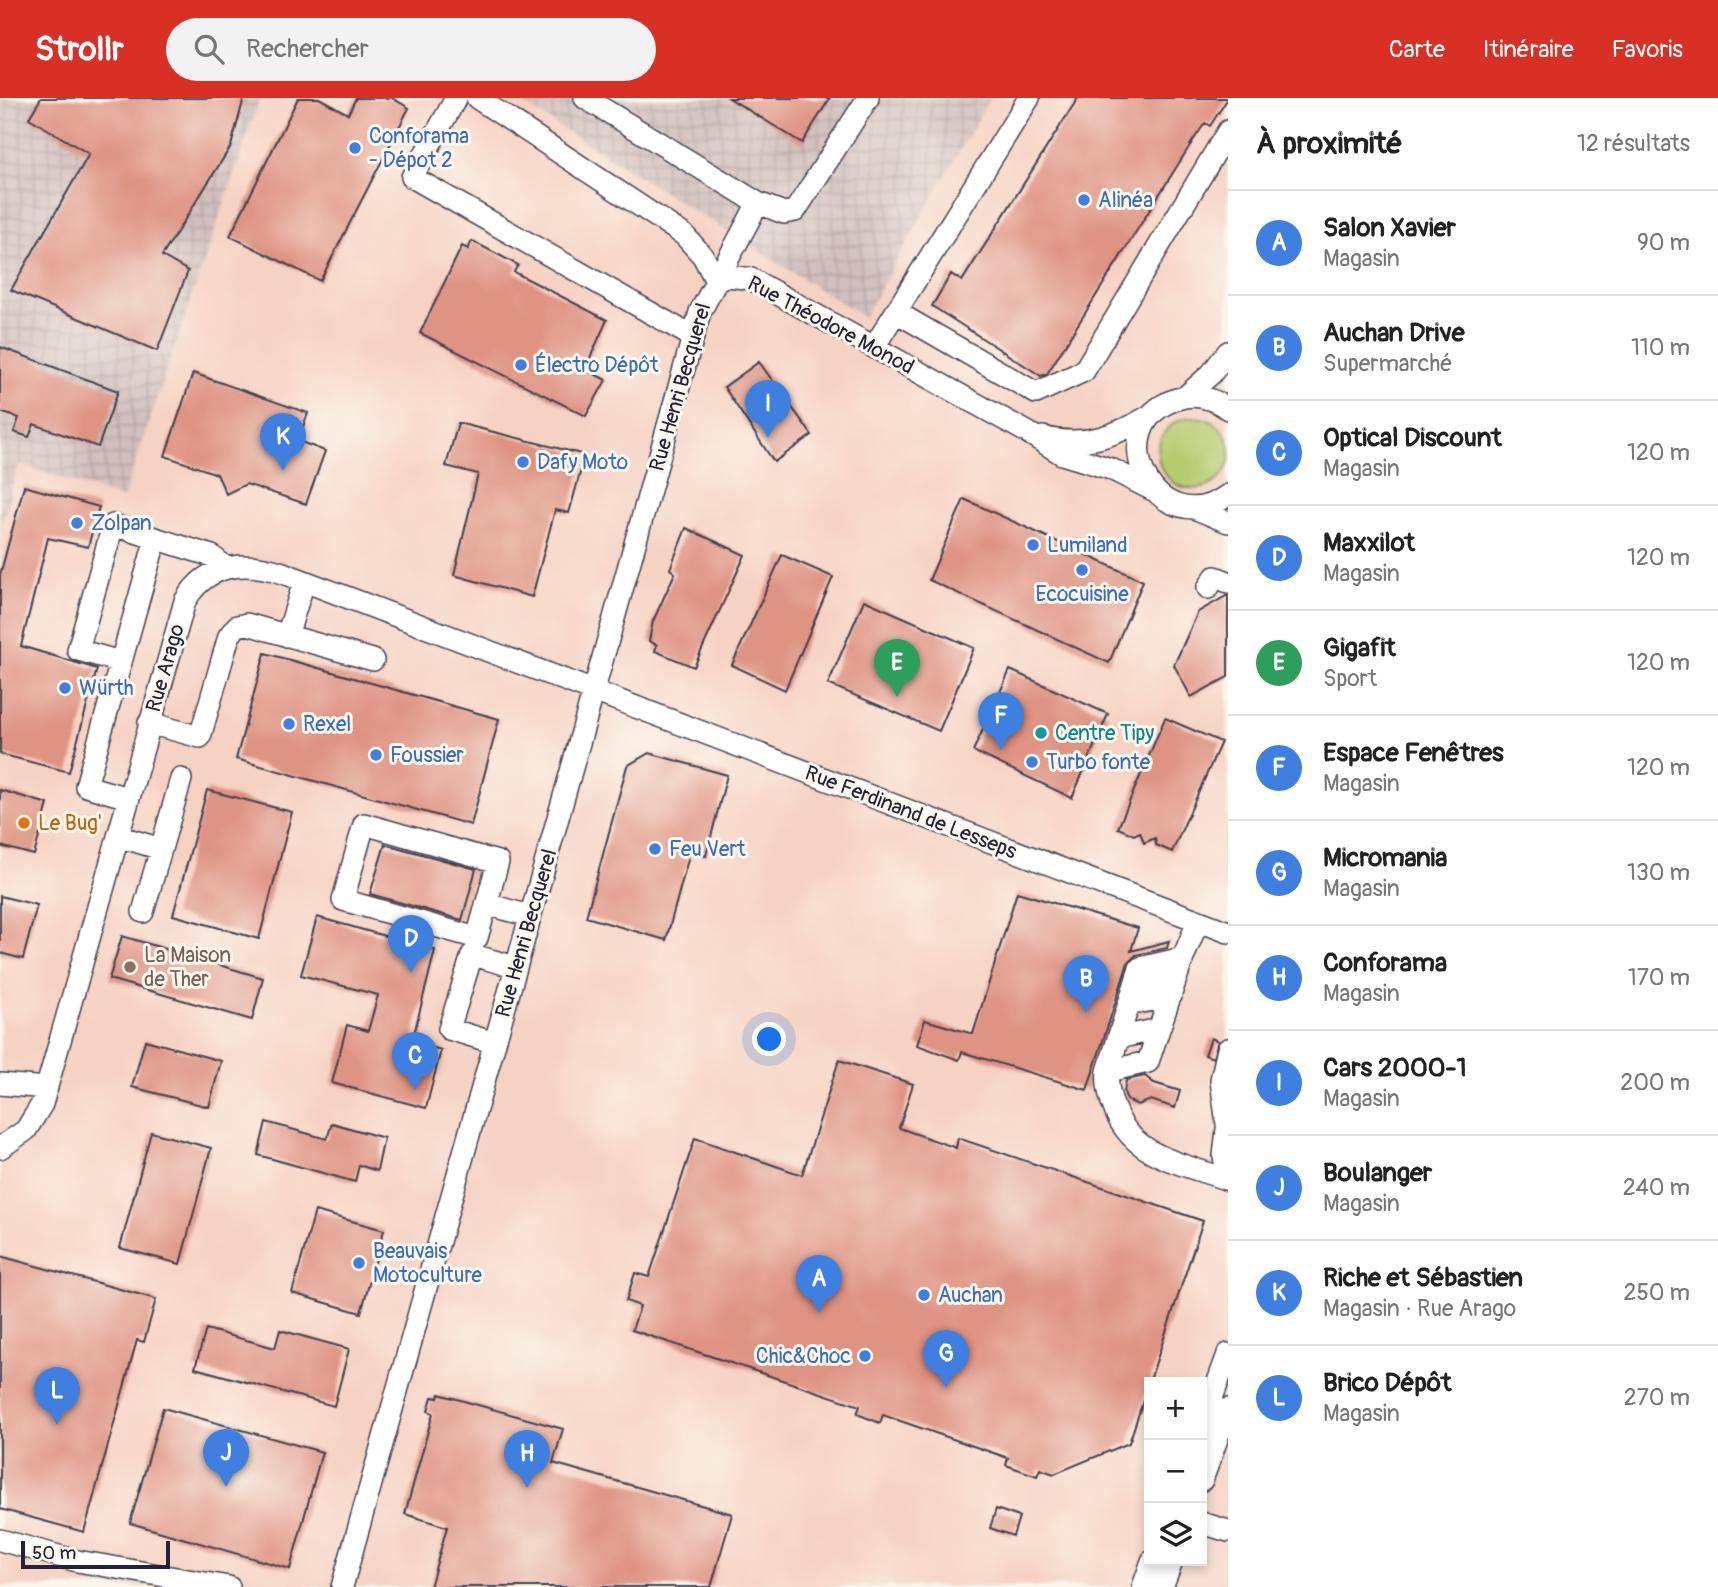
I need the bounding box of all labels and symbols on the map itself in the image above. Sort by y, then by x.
place label: Conforama - Dépot 2 [369,123,469,174]
marker: Conforama - Dépot 2 [347,140,363,156]
place label: Alinéa [1098,187,1153,214]
marker: Alinéa [1076,192,1092,208]
street label: Rue Théodore Monod [743,270,919,381]
street label: Rue Henri Becquerel [644,300,717,474]
place label: Électro Dépôt [535,352,659,379]
marker: Électro Dépôt [513,357,529,373]
pin: I [745,380,791,438]
pin: K [260,413,306,471]
place label: Dafy Moto [537,449,628,476]
marker: Dafy Moto [515,454,531,470]
place label: Zolpan [91,510,152,537]
marker: Zolpan [69,515,85,531]
place label: Lumiland [1047,532,1127,559]
marker: Lumiland [1025,537,1041,553]
marker: Ecocuisine [1074,562,1090,578]
place label: Ecocuisine [1036,581,1129,608]
street label: Rue Arago [140,621,191,715]
pin: E [874,639,920,697]
place label: Würth [79,675,134,702]
marker: Würth [57,680,73,696]
pin: F [978,692,1024,750]
place label: Rexel [303,711,351,738]
marker: Rexel [281,716,297,732]
place label: Centre Tipy [1055,720,1154,747]
marker: Centre Tipy [1033,725,1049,741]
place label: Foussier [390,742,464,769]
marker: Foussier [368,747,384,763]
place label: Turbo fonte [1046,749,1151,776]
marker: Turbo fonte [1024,754,1040,770]
street label: Rue Ferdinand de Lesseps [801,760,1021,866]
place label: Le Bug' [38,810,102,837]
marker: Le Bug' [16,815,32,831]
place label: Feu Vert [669,836,746,863]
marker: Feu Vert [647,841,663,857]
street label: Rue Henri Becquerel [490,846,563,1020]
pin: D [388,915,434,973]
place label: La Maison de Ther [144,942,231,993]
pin: B [1063,955,1109,1013]
marker: La Maison de Ther [122,959,138,975]
your location [752,1022,786,1056]
pin: C [392,1032,438,1090]
place label: Beauvais Motoculture [373,1238,482,1289]
marker: Beauvais Motoculture [351,1255,367,1271]
pin: A [796,1255,842,1313]
place label: Auchan [938,1282,1003,1309]
marker: Auchan [916,1287,932,1303]
pin: G [923,1330,969,1388]
place label: Chic&Choc [756,1343,851,1370]
marker: Chic&Choc [857,1348,873,1364]
pin: L [34,1367,80,1425]
pin: J [203,1429,249,1487]
pin: H [504,1430,550,1488]
scale bar [21,1538,170,1570]

